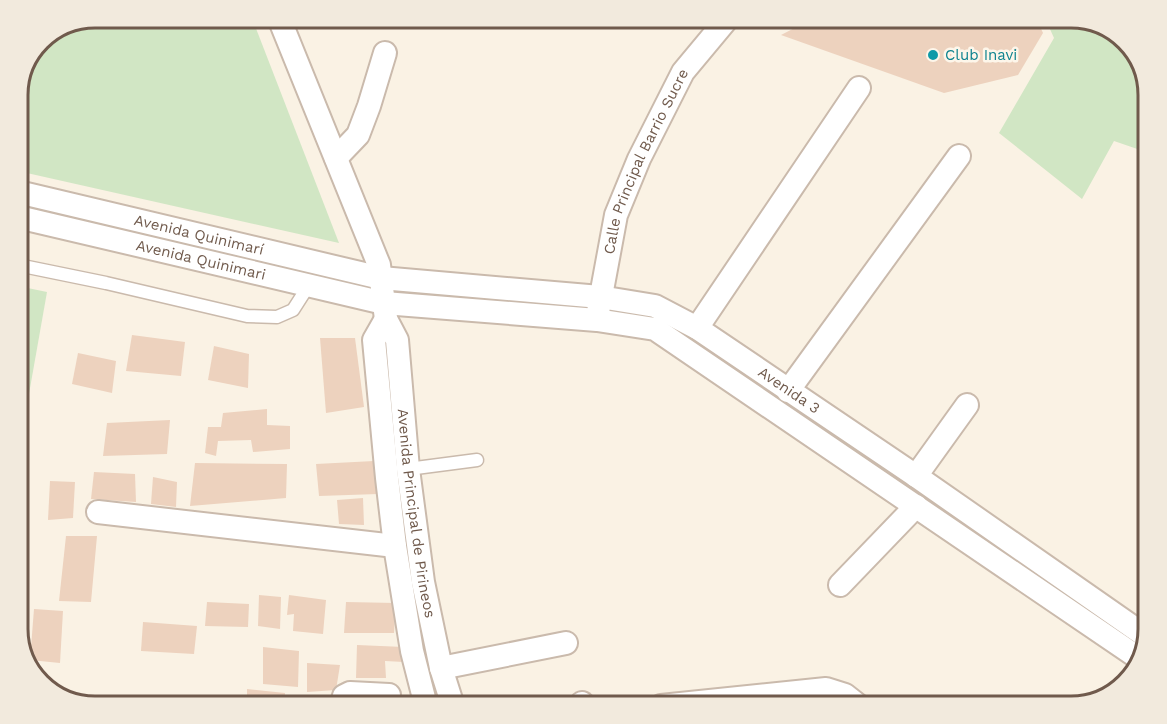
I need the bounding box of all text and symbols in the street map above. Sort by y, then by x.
place label: Club Inavi [945,46,1017,64]
marker: Club Inavi [926,48,940,62]
street label: Calle Principal Barrio Sucre [600,66,692,256]
street label: Avenida Quinimarí [132,211,266,259]
street label: Avenida Quinimari [134,236,268,284]
street label: Avenida 3 [755,363,823,417]
street label: Avenida Principal de Pirineos [394,408,439,620]

